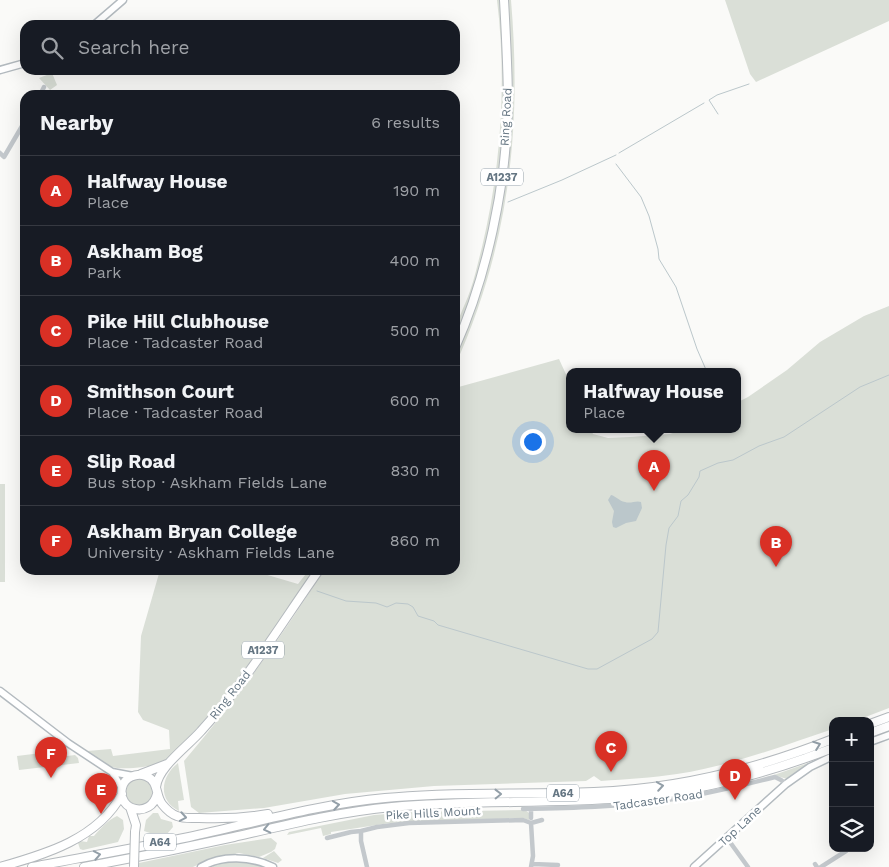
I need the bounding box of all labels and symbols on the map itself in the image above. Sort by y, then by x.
street label: Ring Road [497,88,515,146]
road number: A1237 [481,168,523,186]
your location [520,429,546,455]
pin: A [638,450,670,491]
pin: B [760,526,792,567]
road number: A1237 [242,642,284,658]
street label: Ring Road [207,668,253,722]
pin: C [595,731,627,772]
pin: F [35,737,67,778]
one-way arrow [812,741,821,751]
pin: D [719,759,751,800]
pin: E [85,773,117,814]
one-way arrow [656,781,664,792]
road number: A64 [547,784,579,801]
street label: Tadcaster Road [612,787,704,813]
one-way arrow [494,789,502,799]
one-way arrow [332,800,340,810]
street label: Top Lane [716,803,764,849]
street label: Pike Hills Mount [385,804,481,822]
one-way arrow [178,811,187,821]
one-way arrow [263,823,272,834]
road number: A64 [144,834,176,850]
one-way arrow [93,850,101,860]

